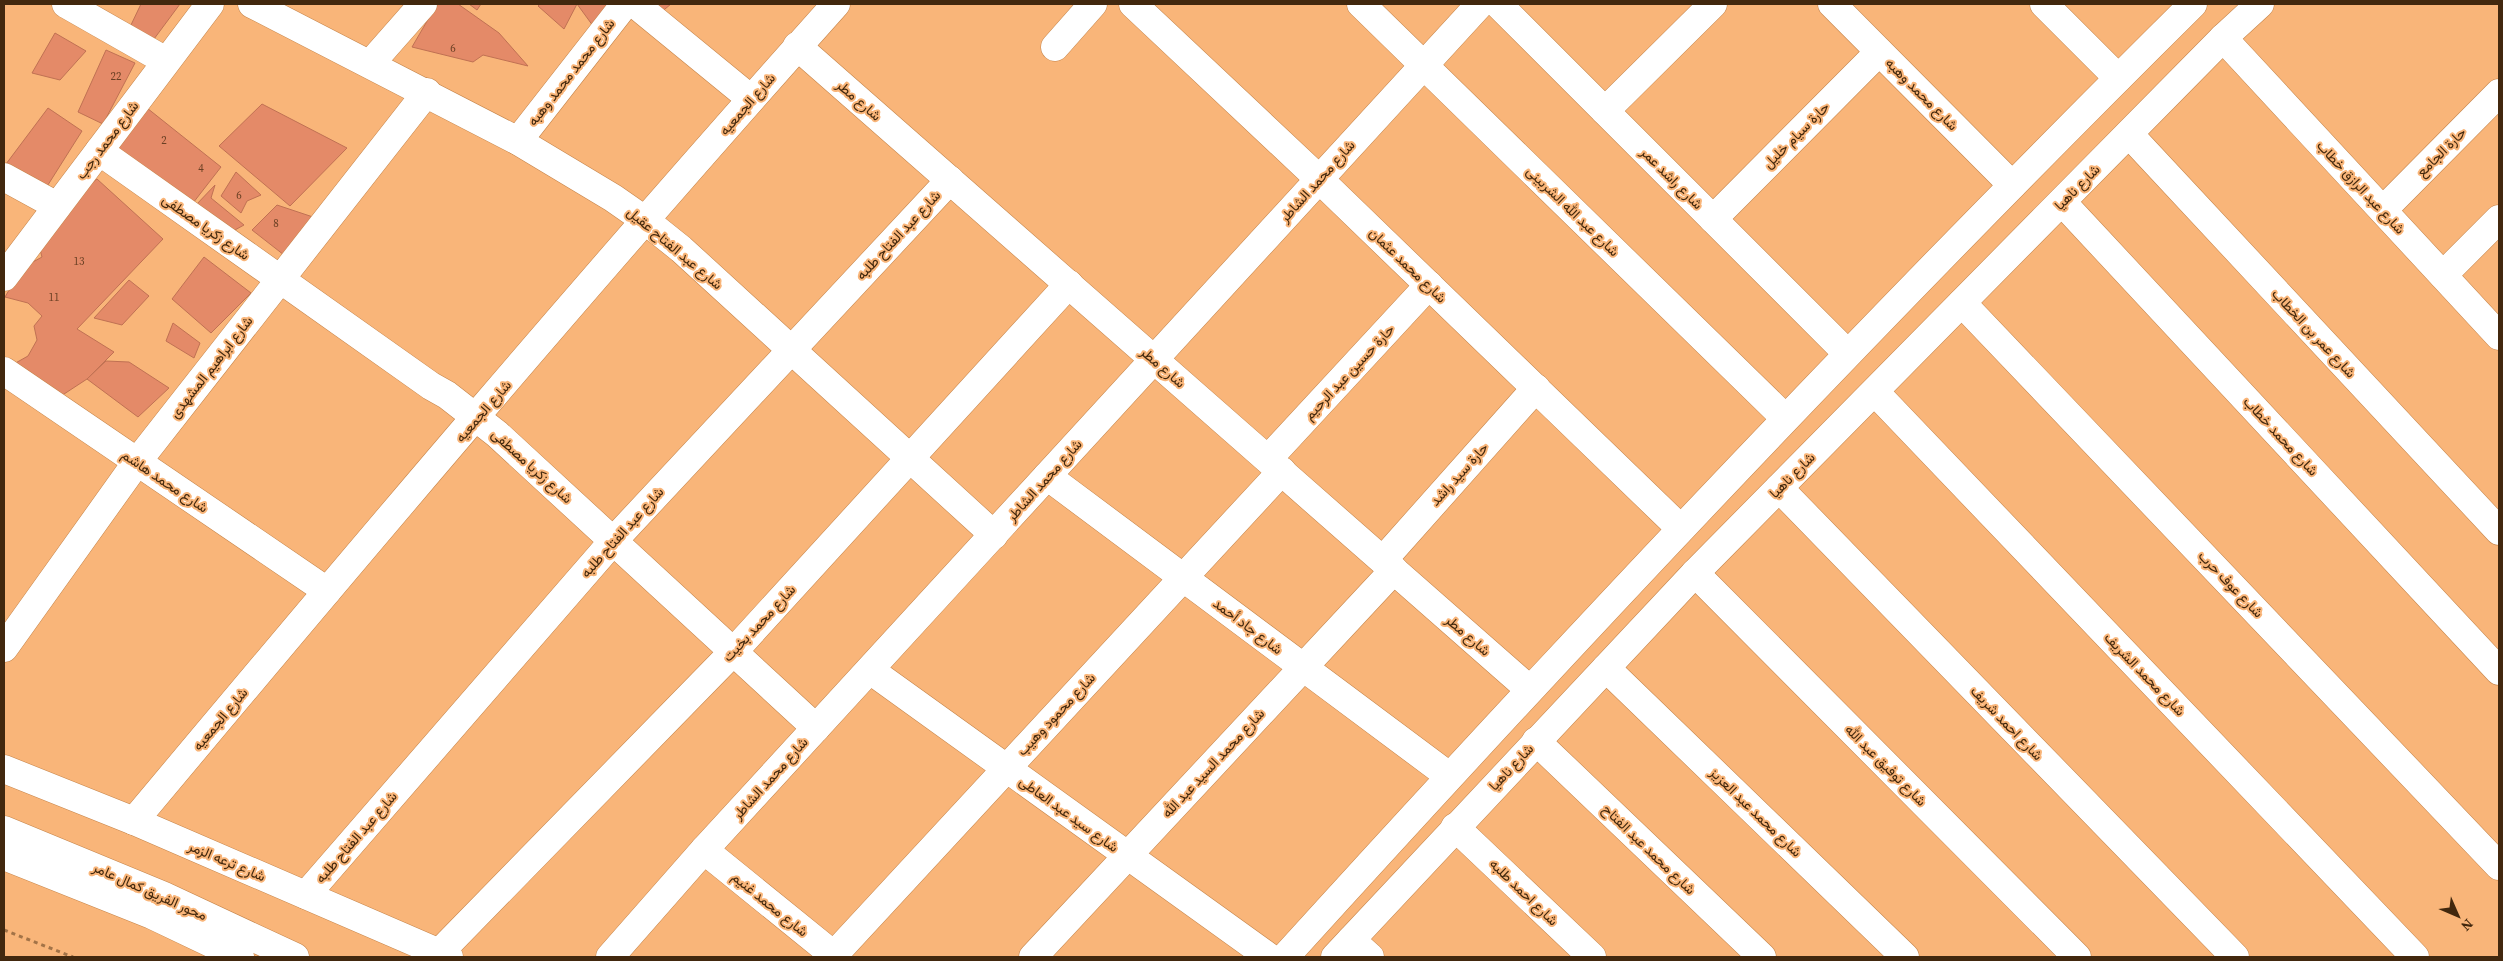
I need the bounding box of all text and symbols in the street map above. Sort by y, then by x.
street label: شارع محمد محمد وهبه [523,14,620,130]
house number: 6 [450,41,456,56]
street label: شارع محمد وهبه [1881,53,1963,135]
house number: 22 [111,69,122,84]
street label: شارع الجمعيه [714,69,780,140]
street label: شارع مطر [831,74,886,126]
street label: شارع محمد رجب [71,97,144,184]
street label: حارة سيام خليل [1758,97,1834,173]
street label: حارة الجامع [2412,123,2471,182]
house number: 2 [161,133,167,148]
street label: شارع محمد الشاطر [1274,135,1360,228]
street label: شارع عبد الرازق خطاب [2312,136,2410,239]
street label: شارع راشد عمر [1635,142,1708,214]
street label: شارع ناهيا [2050,160,2105,215]
house number: 4 [198,161,204,176]
street label: شارع عبد الله الشربينى [1521,161,1624,261]
street label: شارع عبد الفتاح طلبه [851,186,946,285]
house number: 6 [236,188,242,203]
street label: شارع زكريا مصطفى [158,189,254,266]
street label: شارع عبد الفتاح عقيل [622,202,727,295]
house number: 8 [273,216,279,231]
street label: شارع محمد عثمان [1364,223,1451,308]
house number: 13 [74,254,85,269]
street label: شارع عمر بن الخطاب [2267,284,2361,383]
house number: 11 [49,290,60,305]
street label: شارع ابراهيم المشهدى [165,312,258,423]
street label: حارة حسين عبد الرحيم [1299,320,1399,424]
street label: شارع مطر [1135,341,1190,393]
street label: شارع الجمعيه [450,376,516,447]
street label: شارع محمد خطاب [2238,392,2323,481]
street label: شارع زكريا مصطفى [486,424,577,509]
street label: شارع محمد الشاطر [1001,434,1087,527]
street label: حارة سيد راشد [1425,438,1493,510]
street label: شارع محمد هاشم [117,445,212,518]
street label: شارع ناهيا [1765,448,1820,503]
street label: شارع عبد الفتاح طلبه [576,482,669,582]
street label: شارع عوف حرب [2193,546,2268,623]
street label: شارع محمد بخيت [718,580,801,667]
street label: شارع جاد أحمد [1208,593,1287,660]
street label: شارع مطر [1440,609,1495,661]
street label: شارع محمد الشريف [2099,628,2190,721]
street label: شارع محمود وهيب [1012,668,1100,761]
street label: شارع احمد شريف [1966,681,2048,765]
street label: شارع الجمعيه [188,683,253,755]
street label: شارع محمد السيد عبد الله [1157,704,1270,823]
street label: شارع توفيق عبد الله [1840,720,1931,811]
street label: شارع محمد الشاطر [727,732,813,825]
street label: شارع ناهيا [1484,739,1539,796]
street label: شارع محمد عبد العزيز [1704,762,1806,862]
street label: شارع سيد عبد العاطى [1015,771,1123,858]
street label: شارع عبد الفتاح طلبه [310,787,402,888]
street label: شارع محمد عبد الفتاح [1597,799,1700,900]
street label: شارع ترعه الزمر [184,835,269,887]
street label: شارع احمد طلبه [1485,854,1563,931]
street label: محور الفريق كمال عامر [89,856,210,925]
street label: شارع محمد غنيم [727,867,812,942]
north arrow [2433,891,2483,941]
text: N [2457,915,2478,936]

